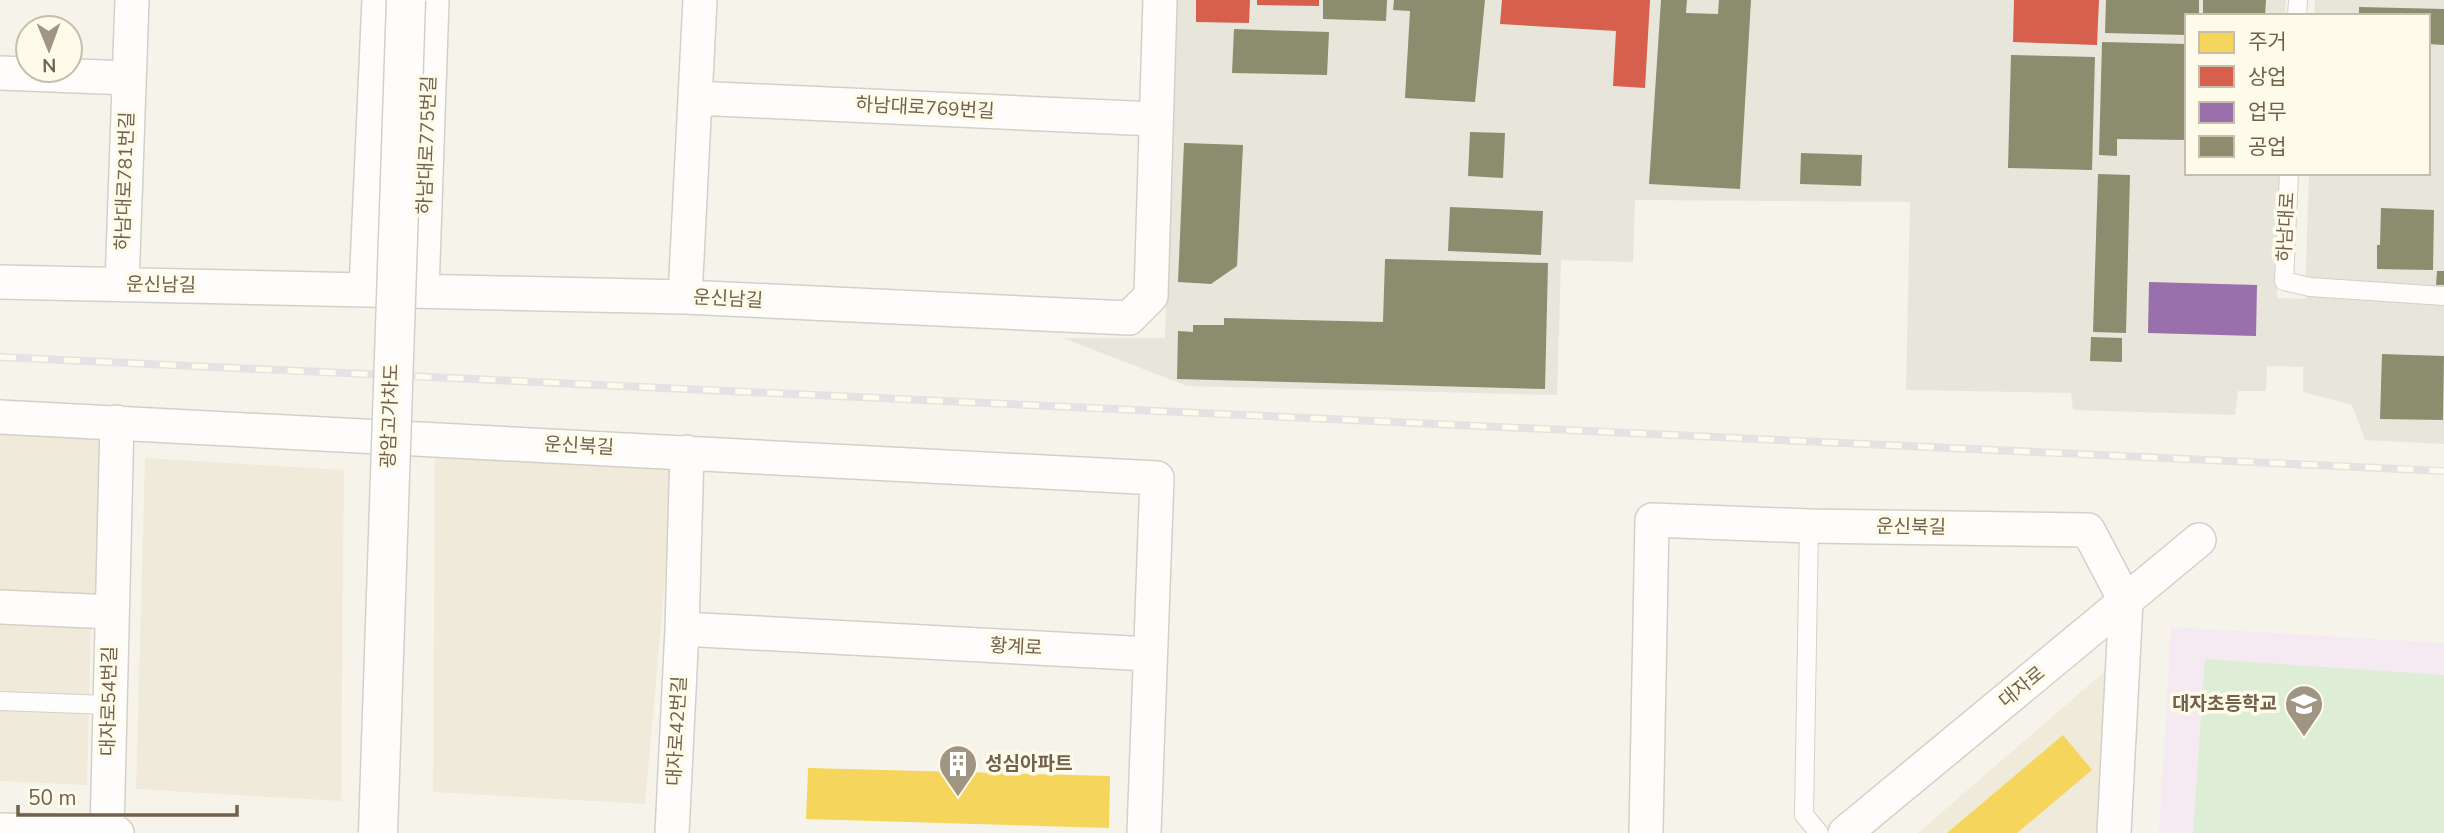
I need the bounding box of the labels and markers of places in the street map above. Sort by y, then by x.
school or university icon: 대자초등학교 [2283,683,2325,738]
place label: 대자초등학교 [2172,691,2277,717]
building icon: 성심아파트 [937,743,979,798]
place label: 성심아파트 [985,751,1072,777]

